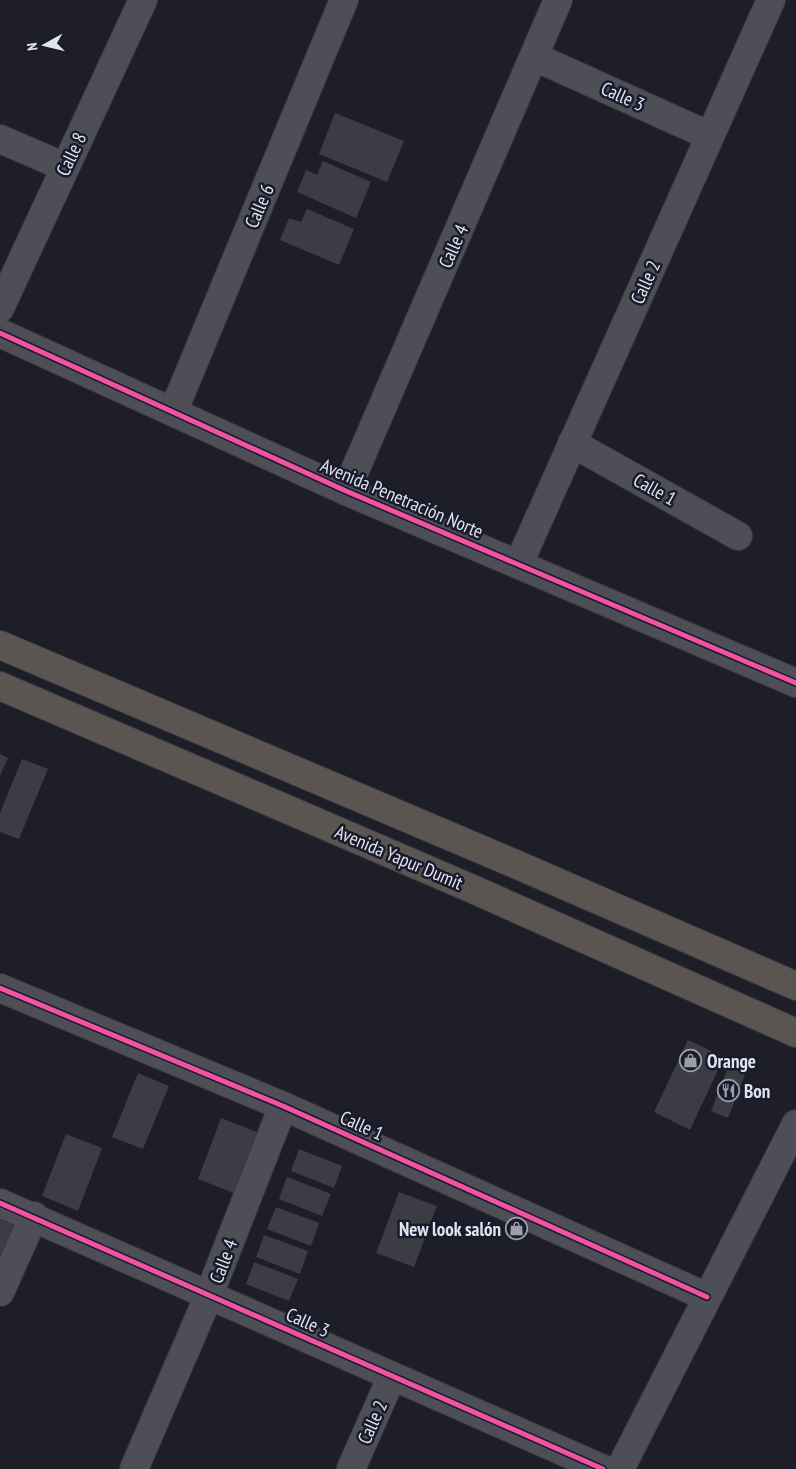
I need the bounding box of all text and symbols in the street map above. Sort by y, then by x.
north arrow [20,20,70,70]
text: N [23,42,42,52]
street label: Calle 3 [597,76,649,116]
street label: Calle 8 [51,128,91,180]
street label: Calle 6 [239,180,279,232]
street label: Calle 4 [433,220,473,272]
street label: Calle 2 [625,256,665,308]
street label: Avenida Penetración Norte [317,453,487,543]
street label: Calle 1 [629,468,681,510]
street label: Avenida Yapur Dumit [332,819,467,895]
shop icon: Orange [679,1049,703,1073]
place label: Orange [707,1049,756,1073]
restaurant icon: Bon [716,1079,740,1103]
place label: Bon [744,1079,770,1103]
street label: Calle 1 [336,1105,388,1145]
place label: New look salón [399,1217,501,1241]
shop icon: New look salón [505,1217,529,1241]
street label: Calle 4 [204,1235,242,1286]
street label: Calle 3 [282,1302,334,1342]
street label: Calle 2 [352,1396,392,1448]

